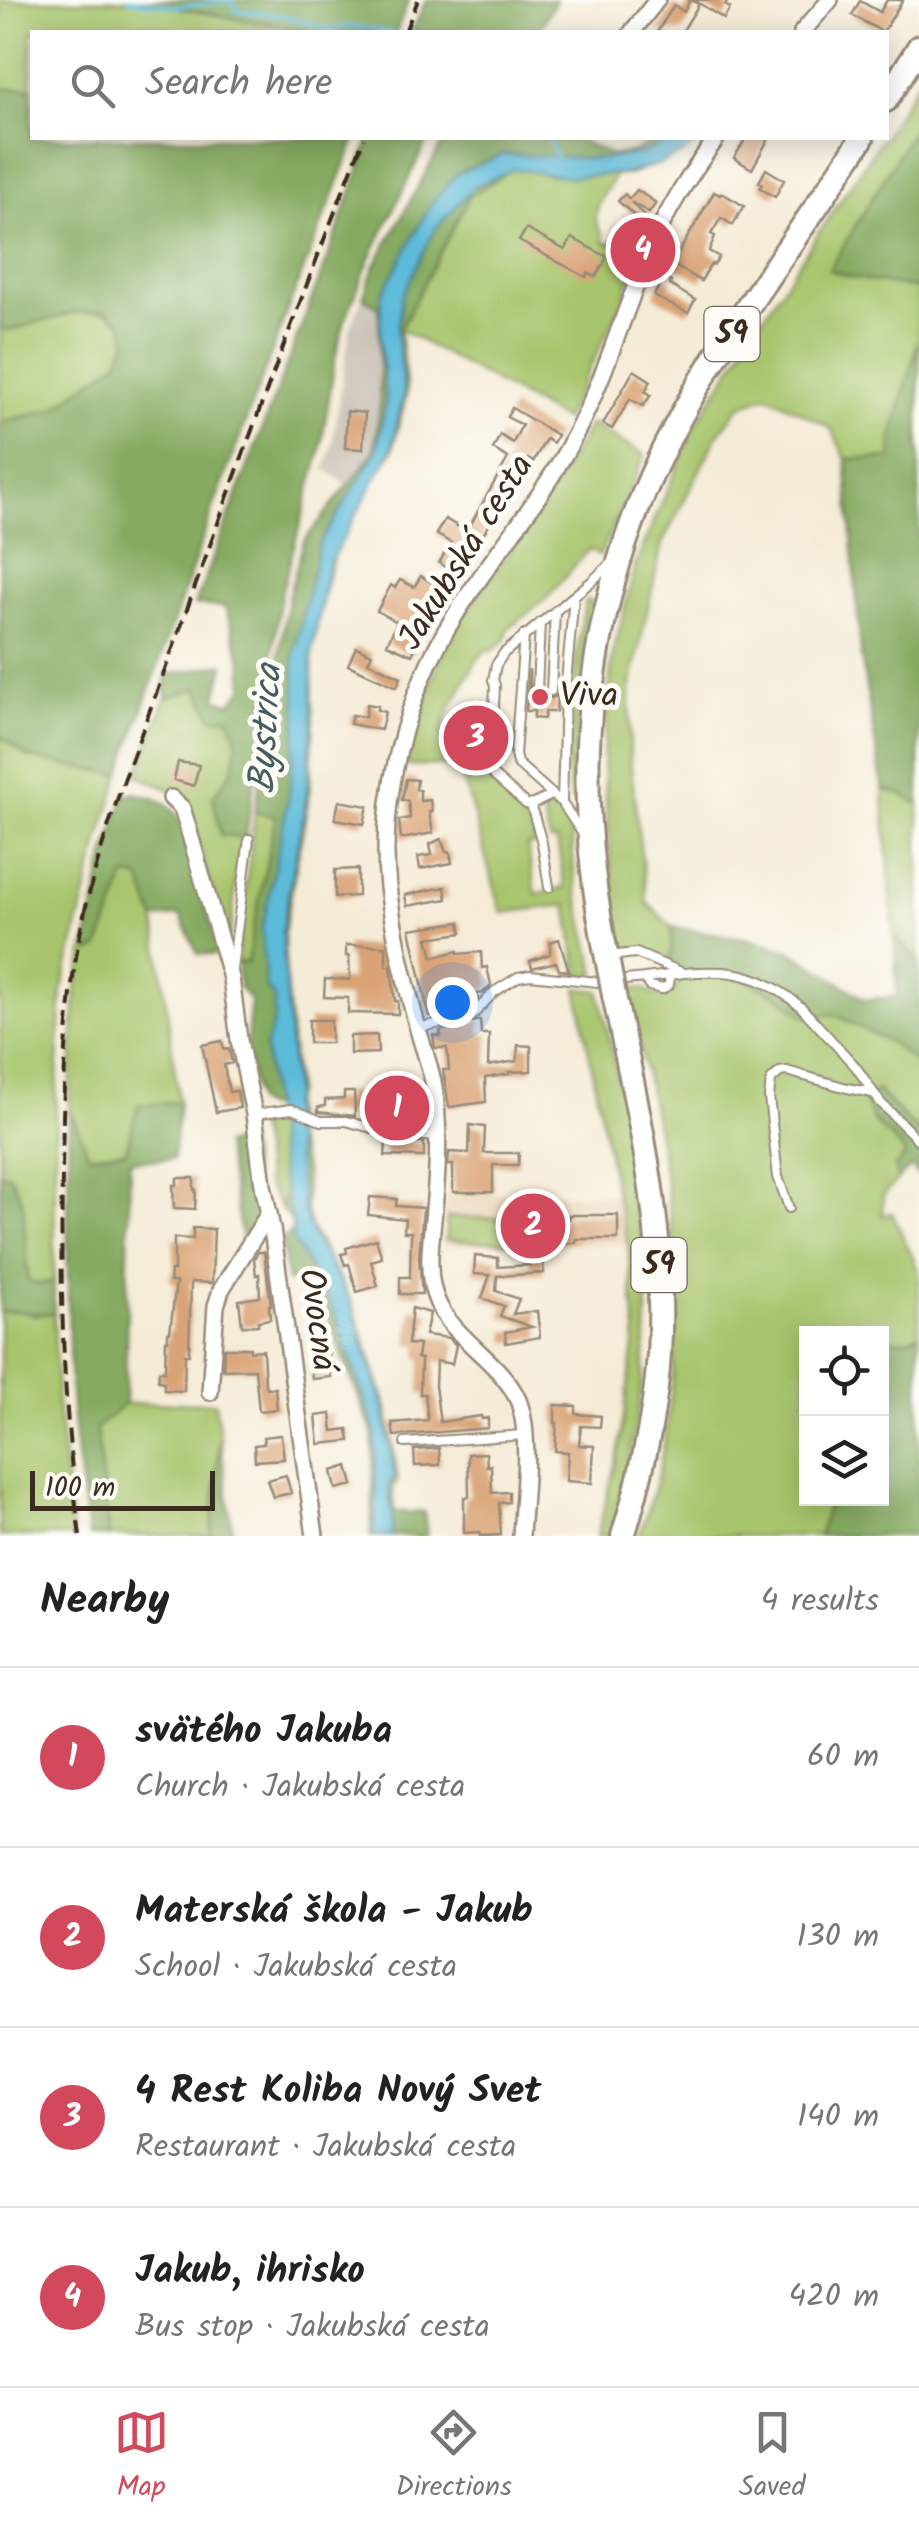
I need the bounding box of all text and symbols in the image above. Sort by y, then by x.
search box [30,30,889,140]
text: Search here [145,55,332,115]
icon: search [65,58,120,113]
pin: 4 [610,212,676,288]
road number: 59 [704,307,760,361]
street label: Jakubská cesta [384,444,550,662]
water label: Bystrica [234,661,300,795]
place label: Viva [560,669,618,725]
marker: Viva [529,686,551,708]
pin: 3 [444,700,508,776]
your location [427,977,478,1028]
pin: 1 [364,1070,430,1146]
pin: 2 [500,1188,566,1264]
road number: 59 [632,1238,686,1292]
street label: Ovocná [281,1265,351,1378]
map controls [799,1326,889,1506]
button: locate [799,1326,889,1416]
button: layers [799,1416,889,1506]
scale bar [30,1466,215,1510]
text: 100 m [45,1466,115,1511]
text: Nearby [40,1568,169,1635]
text: 4 results [761,1576,879,1627]
text: svätého Jakuba [135,1702,392,1762]
text: 1 [68,1732,77,1783]
text: 60 m [807,1732,879,1783]
text: Church · Jakubská cesta [135,1762,465,1813]
text: Materská škola - Jakub [135,1882,533,1942]
text: 2 [63,1912,82,1963]
text: 130 m [796,1912,879,1963]
text: School · Jakubská cesta [135,1942,457,1993]
text: 4 Rest Koliba Nový Svet [135,2062,541,2122]
text: 3 [64,2092,81,2143]
text: 140 m [797,2092,879,2143]
text: Restaurant · Jakubská cesta [135,2122,516,2173]
text: Jakub, ihrisko [135,2242,365,2302]
text: 4 [64,2272,81,2323]
text: 420 m [788,2272,879,2323]
text: Bus stop · Jakubská cesta [135,2302,490,2353]
tab: Map [114,2405,169,2510]
tab: Directions [396,2405,512,2510]
tab: Saved [739,2405,805,2510]

